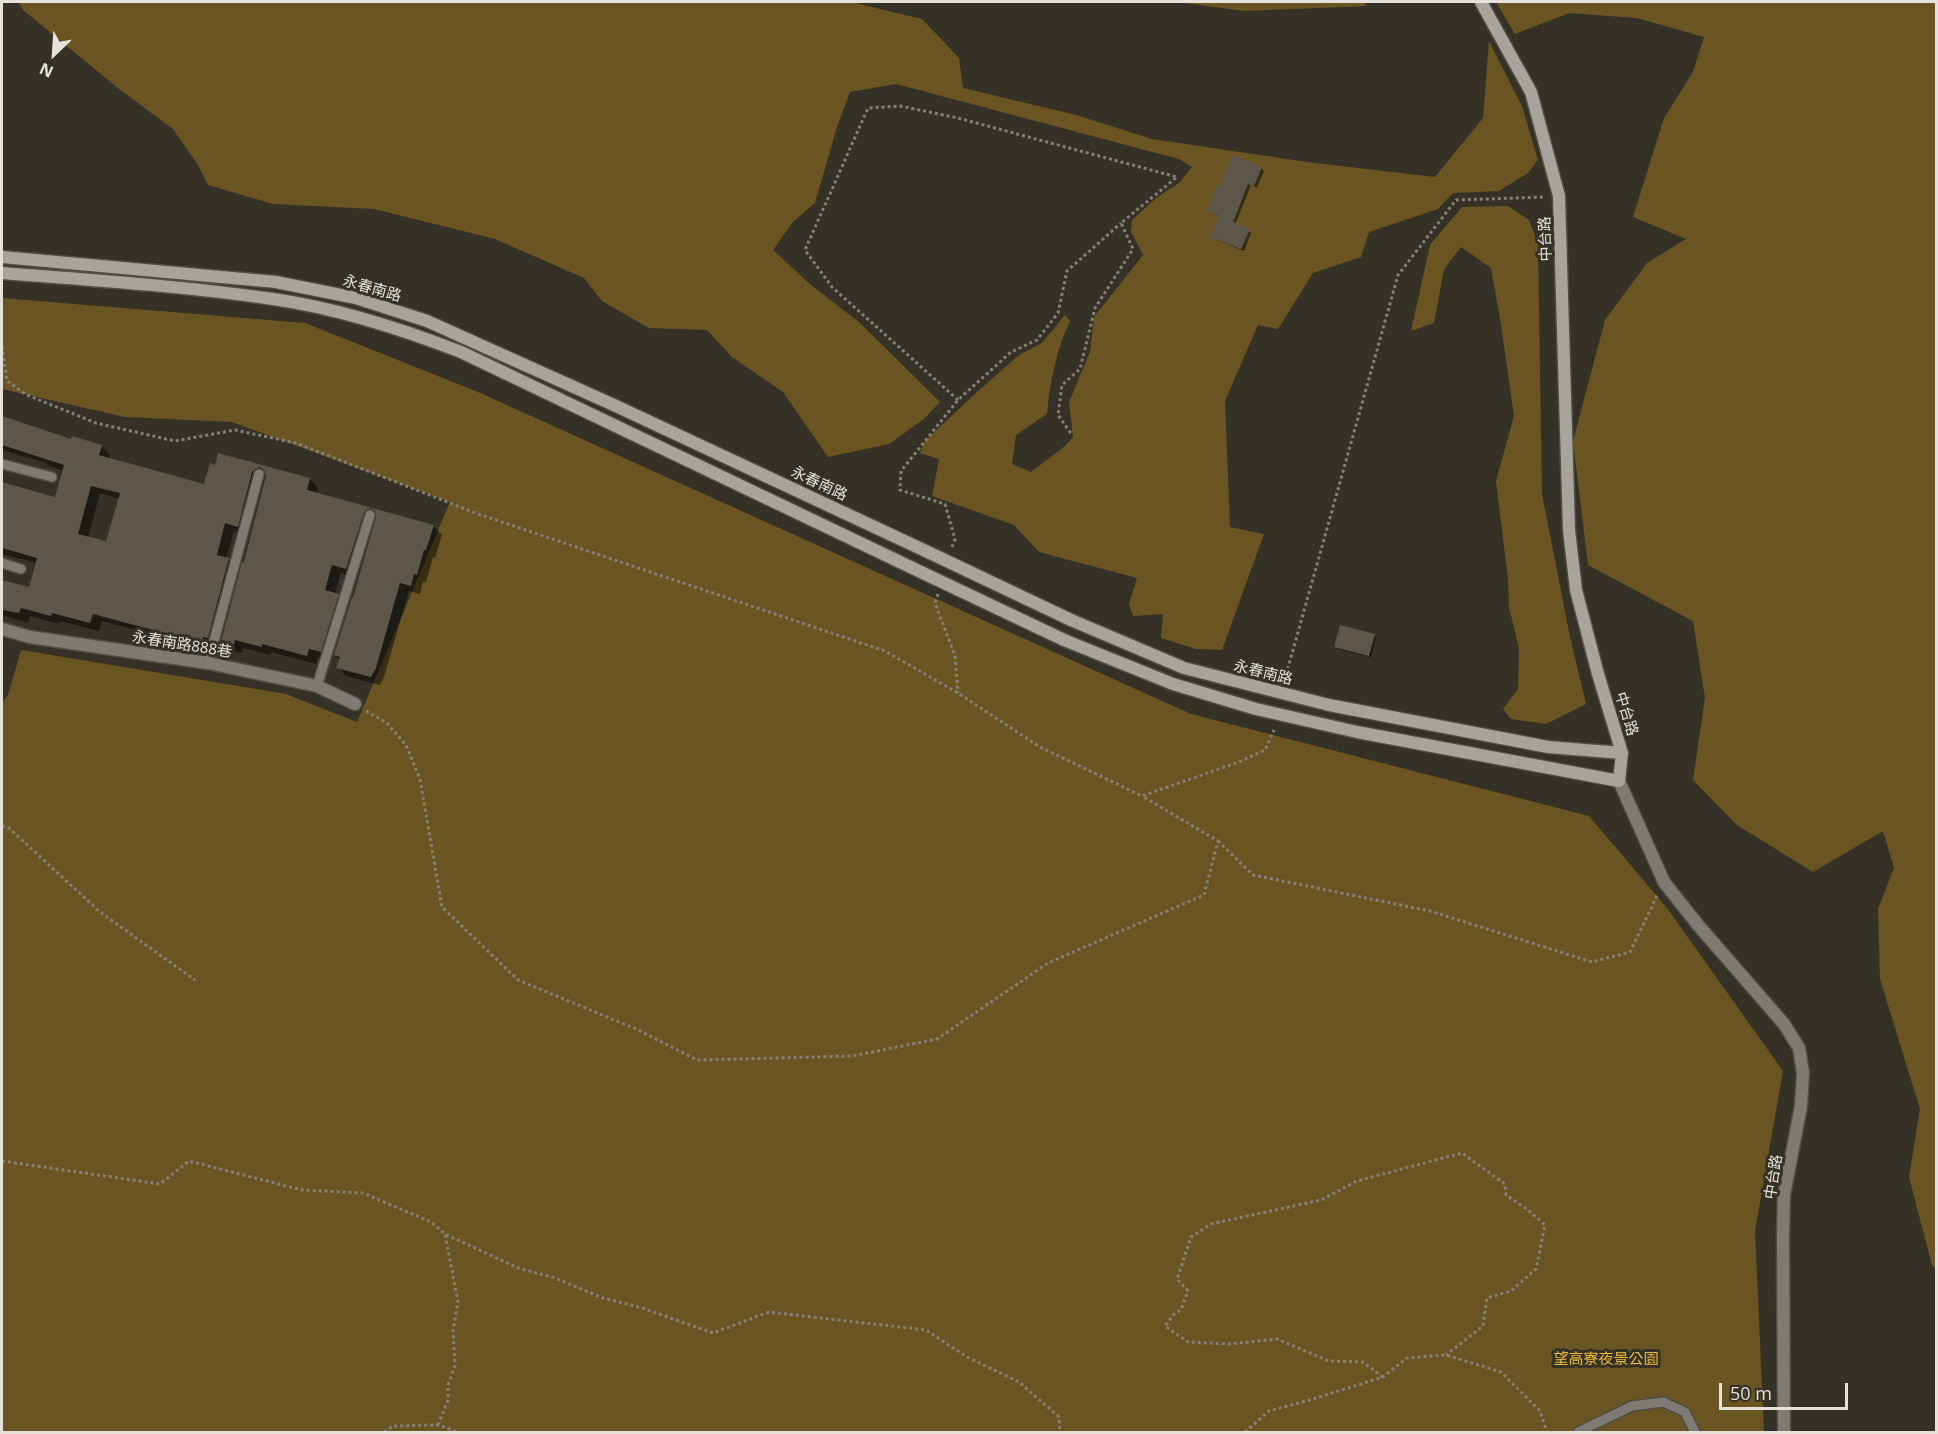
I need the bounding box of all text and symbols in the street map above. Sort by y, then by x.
north arrow [24,24,84,84]
text: N [36,58,57,83]
street label: 中台路 [1536,216,1556,262]
street label: 永春南路 [341,272,403,306]
street label: 永春南路 [788,463,850,505]
street label: 永春南路888巷 [131,628,233,662]
street label: 永春南路 [1232,657,1294,689]
street label: 中台路 [1611,690,1641,738]
street label: 中台路 [1762,1153,1786,1201]
park label: 望高寮夜景公園 [1554,1351,1658,1369]
scale bar [1722,1371,1851,1409]
text: 50 m [1730,1381,1772,1405]

